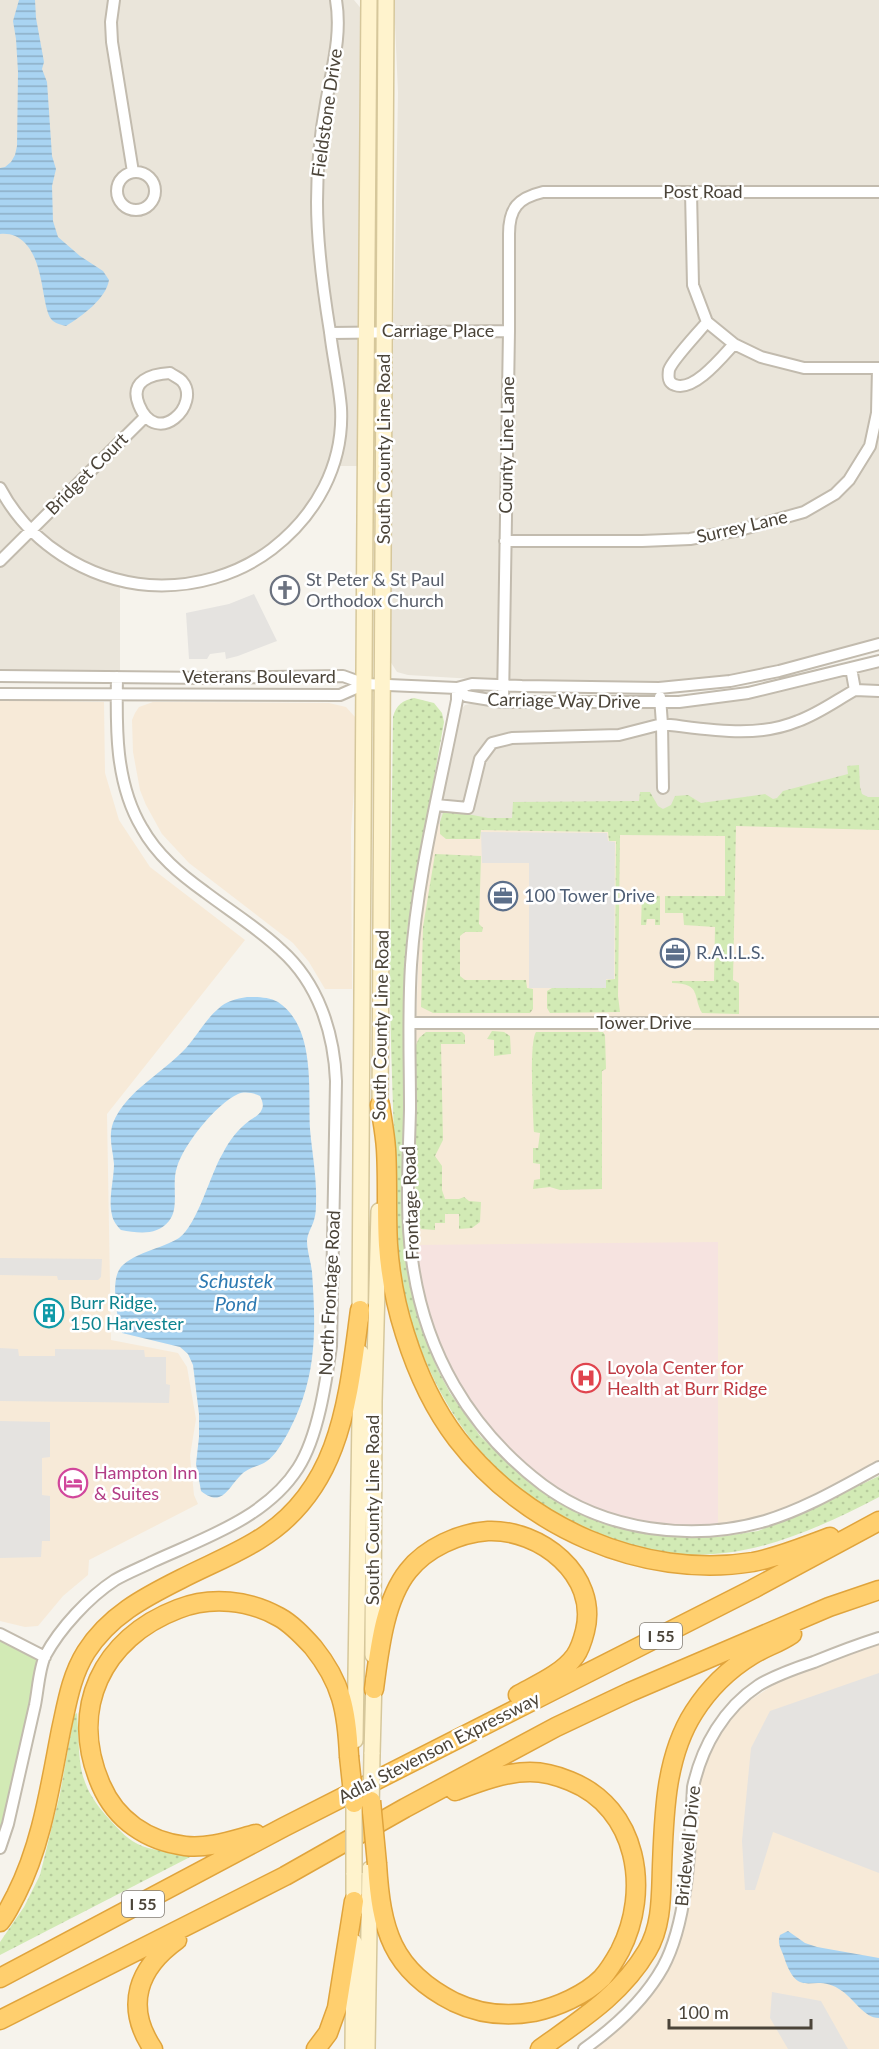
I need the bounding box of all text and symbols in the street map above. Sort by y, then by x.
street label: Fieldstone Drive [306,47,346,179]
street label: Post Road [663,180,743,202]
street label: Carriage Place [382,319,494,341]
street label: South County Line Road [372,354,394,544]
street label: County Line Lane [494,376,518,514]
street label: Bridget Court [41,427,132,519]
street label: Surrey Lane [694,505,789,547]
place label: St Peter & St Paul Orthodox Church [306,568,444,611]
church icon: St Peter & St Paul Orthodox Church [269,574,301,606]
street label: Veterans Boulevard [182,665,336,687]
street label: Carriage Way Drive [487,688,641,712]
office icon: 100 Tower Drive [487,880,519,912]
place label: 100 Tower Drive [524,884,655,906]
street label: South County Line Road [367,930,393,1120]
office icon: R.A.I.L.S. [659,937,691,969]
place label: R.A.I.L.S. [696,941,765,963]
street label: Tower Drive [596,1011,692,1033]
street label: Frontage Road [397,1145,423,1261]
street label: North Frontage Road [314,1210,344,1376]
water label: Schustek Pond [199,1268,274,1315]
place label: Burr Ridge, 150 Harvester [70,1291,184,1334]
building icon: Burr Ridge, 150 Harvester [33,1297,65,1329]
place label: Loyola Center for Health at Burr Ridge [607,1356,767,1399]
hospital icon: Loyola Center for Health at Burr Ridge [570,1362,602,1394]
street label: South County Line Road [361,1415,383,1605]
place label: Hampton Inn & Suites [94,1461,197,1504]
hotel icon: Hampton Inn & Suites [57,1467,89,1499]
road number: I 55 [640,1623,682,1649]
street label: Adlai Stevenson Expressway [334,1686,544,1808]
street label: Bridewell Drive [670,1784,704,1907]
road number: I 55 [122,1891,164,1917]
scale bar [669,1992,812,2030]
text: 100 m [678,2001,729,2023]

